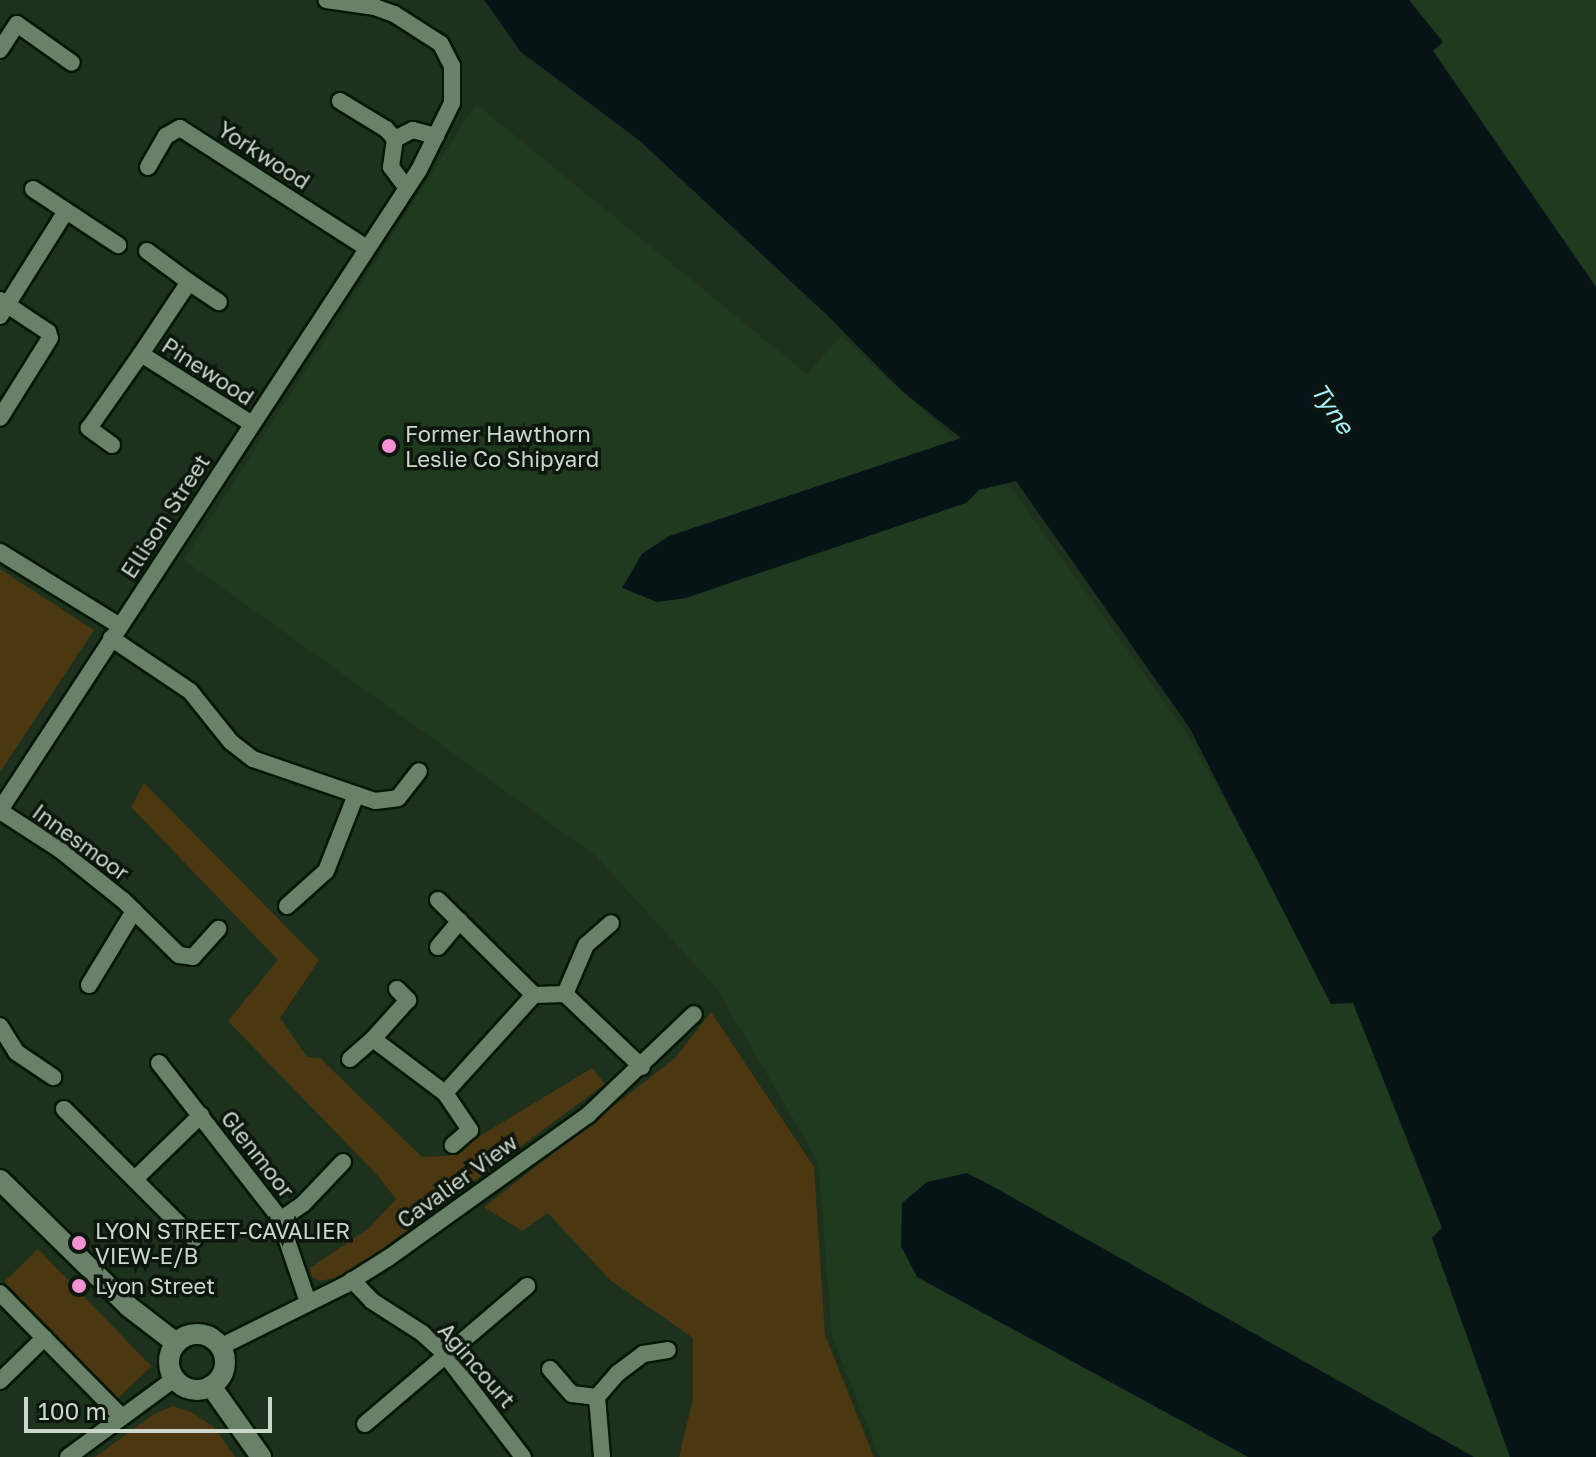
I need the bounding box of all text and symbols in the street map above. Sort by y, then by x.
street label: Yorkwood [213,116,315,194]
street label: Pinewood [157,332,259,410]
water label: Tyne [1306,377,1360,439]
place label: Former Hawthorn Leslie Co Shipyard [405,420,599,472]
marker: Former Hawthorn Leslie Co Shipyard [380,437,398,455]
street label: Ellison Street [115,449,215,583]
street label: Innesmoor [28,798,134,886]
street label: Glenmoor [216,1105,300,1203]
street label: Cavalier View [392,1129,522,1233]
place label: LYON STREET-CAVALIER VIEW-E/B [95,1217,350,1268]
marker: LYON STREET-CAVALIER VIEW-E/B [70,1234,88,1252]
place label: Lyon Street [95,1273,215,1299]
marker: Lyon Street [70,1277,88,1295]
street label: Agincourt [433,1317,521,1413]
scale bar [28,1381,276,1431]
text: 100 m [38,1396,107,1425]

